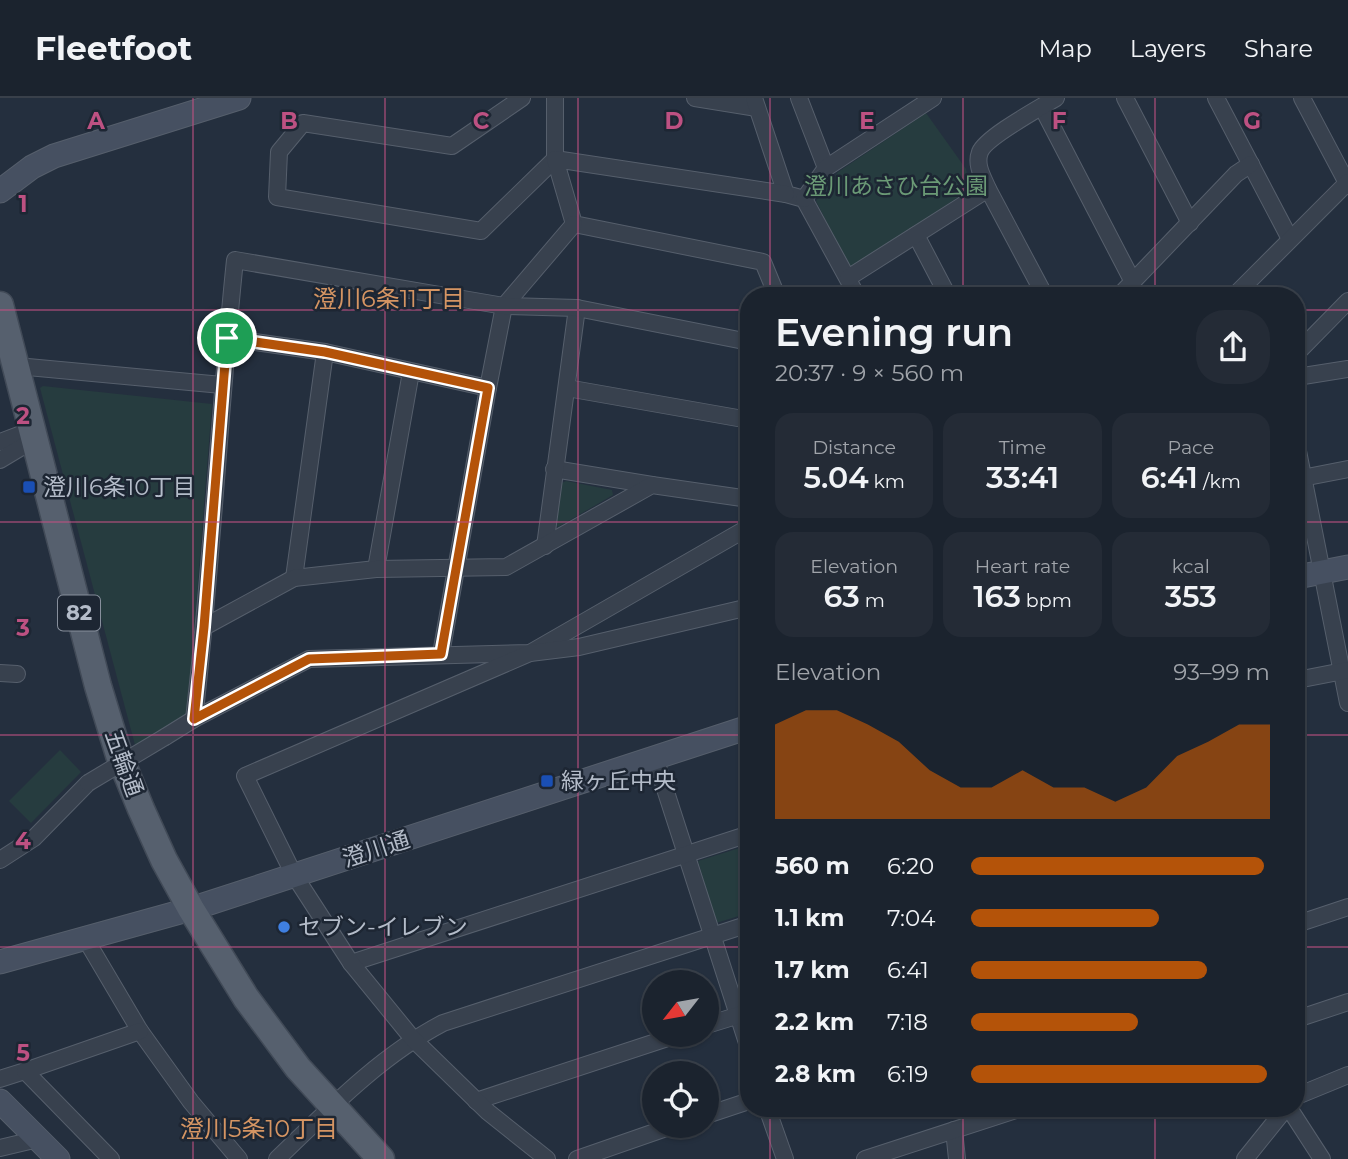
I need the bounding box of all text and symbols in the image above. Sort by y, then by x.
text: Fleetfoot [35,28,192,68]
text: Map [1038,34,1092,63]
text: Layers [1130,34,1206,63]
text: Share [1244,34,1313,63]
text: A [86,107,105,135]
text: B [280,107,298,135]
text: C [473,107,490,135]
text: D [665,107,684,135]
text: E [859,107,875,135]
text: F [1052,107,1067,135]
text: G [1243,107,1261,135]
park label: 澄川あさひ台公園 [804,172,988,200]
text: 1 [18,190,28,218]
district label: 澄川6条11丁目 [313,284,465,313]
pin [197,308,257,368]
text: Evening run [775,309,1013,356]
button: share [1196,310,1270,384]
icon: arrive [208,319,246,357]
text: 20:37 · 9 × 560 m [775,359,964,387]
text: 2 [16,402,30,430]
text: Distance [812,436,896,459]
text: Time [999,436,1046,459]
text: Pace [1168,436,1214,459]
text: 5.04 [803,459,869,496]
text: 33:41 [986,459,1059,496]
text: 6:41 [1141,459,1198,496]
text: km [869,470,905,493]
text: /km [1198,470,1241,493]
place label: 澄川6条10丁目 [43,473,196,501]
marker: 澄川6条10丁目 [21,479,37,495]
text: Elevation [810,555,898,578]
text: Heart rate [975,555,1070,578]
text: kcal [1172,555,1210,578]
text: 63 [823,578,860,615]
text: 163 [973,578,1021,615]
text: 353 [1165,578,1217,615]
text: m [860,589,885,612]
text: bpm [1021,589,1072,612]
road number: 82 [58,596,100,630]
text: 3 [15,614,30,642]
text: Elevation [775,658,881,686]
text: 93–99 m [1173,658,1270,686]
street label: 五輪通 [99,726,149,800]
place label: 緑ヶ丘中央 [561,767,676,795]
marker: 緑ヶ丘中央 [539,773,555,789]
street label: 澄川通 [339,825,413,873]
text: 4 [15,827,31,855]
text: 560 m [775,852,850,880]
text: 6:20 [887,852,934,880]
text: 1.1 km [775,904,844,932]
text: 7:04 [887,904,935,932]
place label: セブン-イレブン [298,913,468,941]
marker: セブン-イレブン [276,919,292,935]
text: 1.7 km [775,956,850,984]
text: 6:41 [887,956,929,984]
north arrow [642,970,719,1046]
map controls [642,970,719,1138]
text: 2.2 km [775,1008,854,1036]
text: 7:18 [887,1008,928,1036]
text: 5 [16,1039,30,1067]
text: 2.8 km [775,1060,856,1088]
text: 6:19 [887,1060,928,1088]
button: locate [642,1061,719,1138]
district label: 澄川5条10丁目 [180,1114,338,1143]

